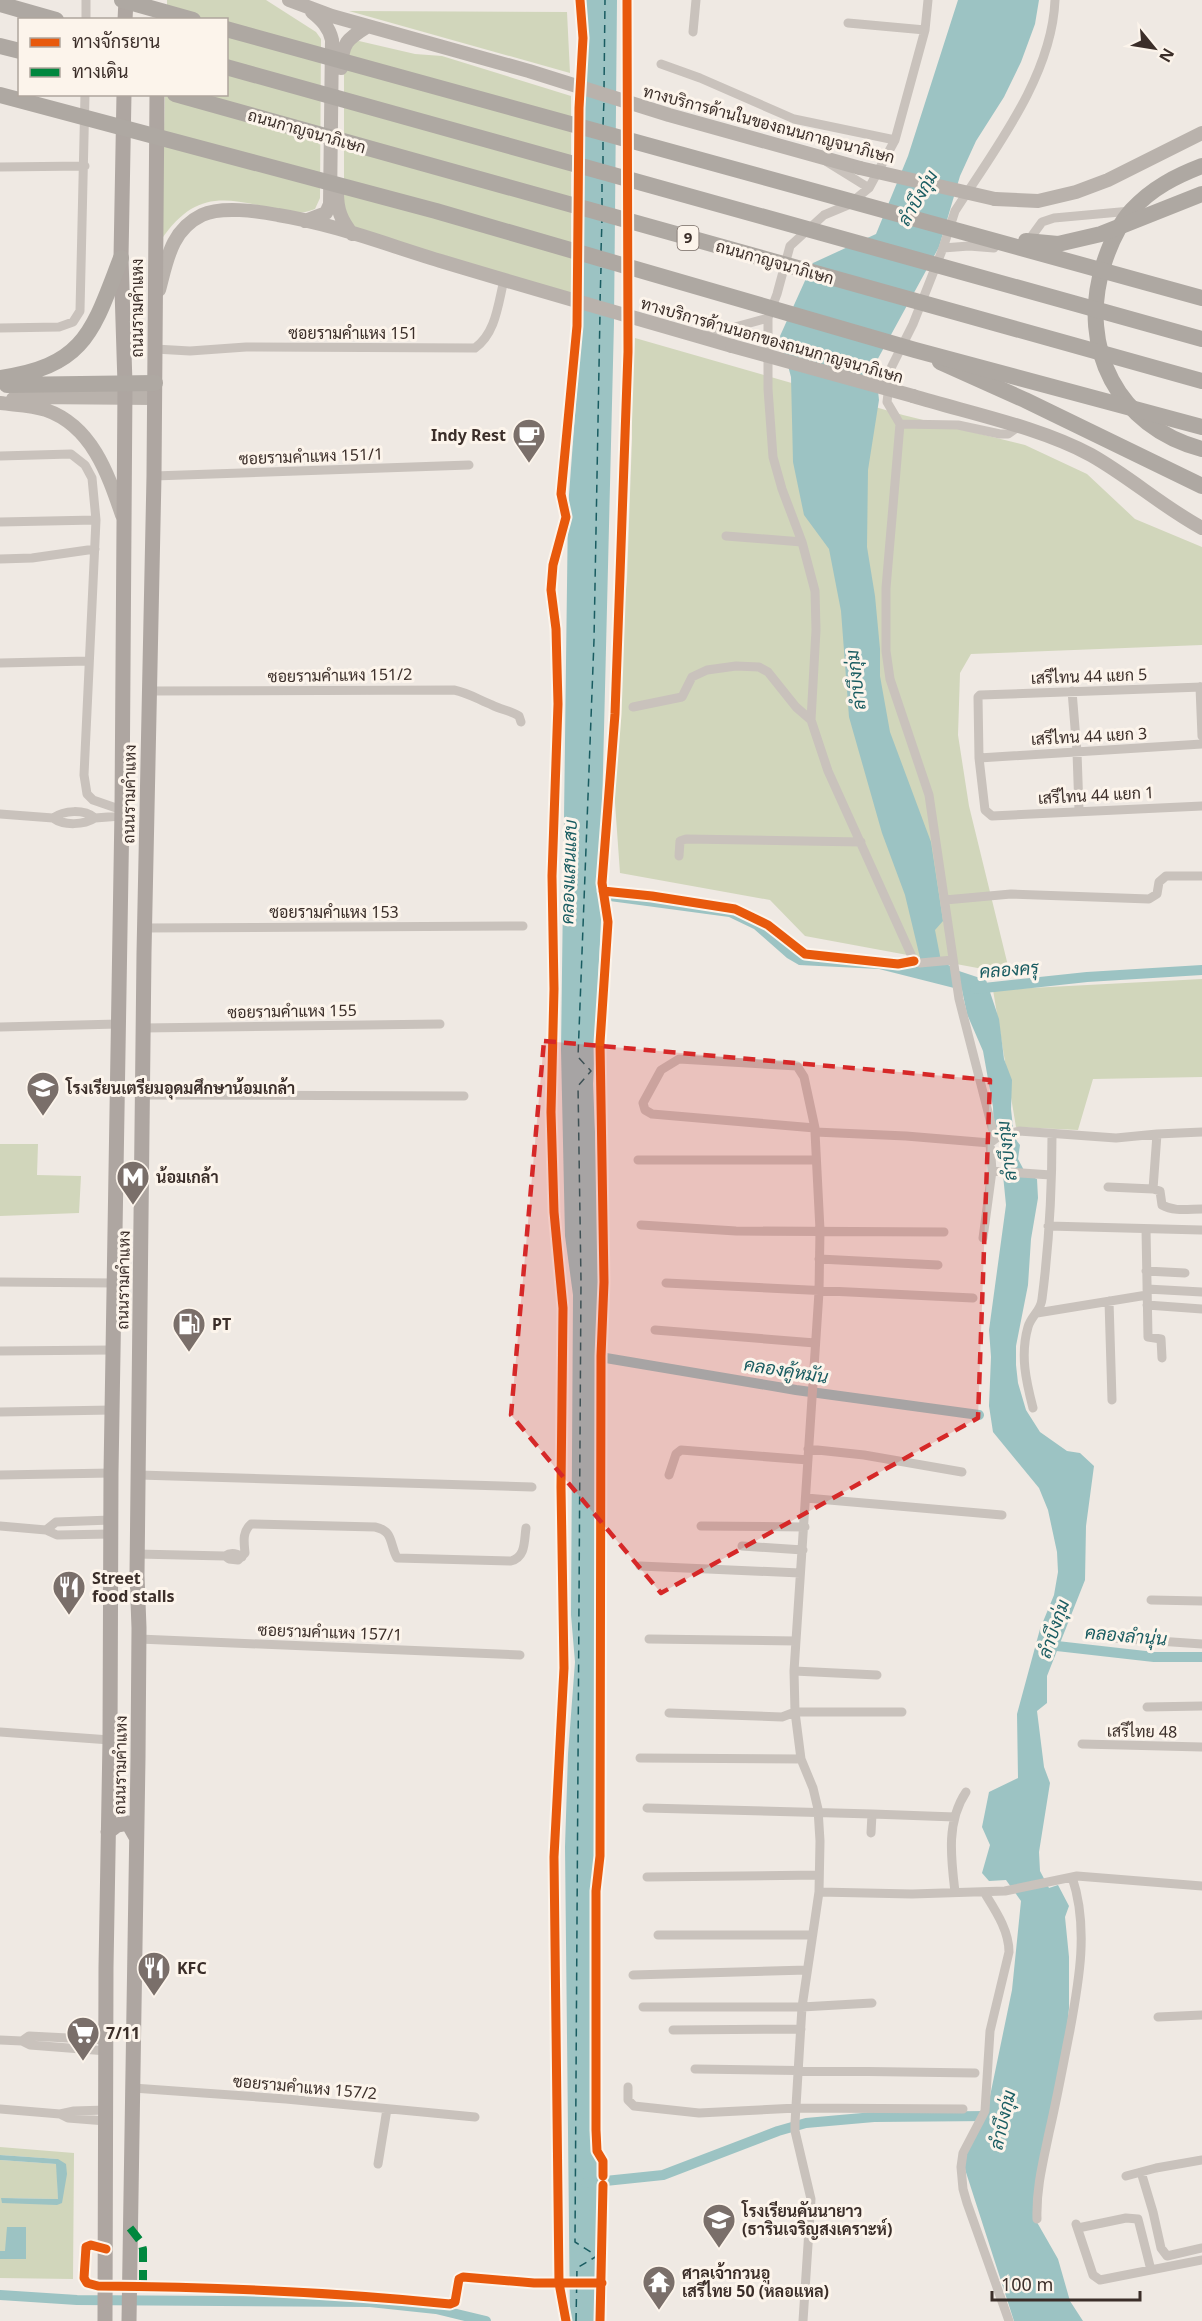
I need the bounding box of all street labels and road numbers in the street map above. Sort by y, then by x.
street label: ทางบริการด้านในของถนนกาญจนาภิเษก [641,80,897,168]
street label: ถนนกาญจนาภิเษก [245,104,369,158]
road number: 9 [678,226,698,250]
street label: ถนนกาญจนาภิเษก [713,235,837,289]
street label: ถนนรามคำแหง [126,258,148,358]
street label: ทางบริการด้านนอกของถนนกาญจนาภิเษก [638,292,906,388]
street label: ซอยรามคำแหง 151 [288,322,418,344]
street label: ซอยรามคำแหง 151/1 [238,442,384,470]
street label: ซอยรามคำแหง 151/2 [268,663,412,687]
street label: เสรีไทน 44 แยก 5 [1030,663,1148,689]
street label: เสรีไทน 44 แยก 3 [1030,722,1148,750]
street label: ถนนรามคำแหง [117,744,141,844]
street label: เสรีไทน 44 แยก 1 [1037,781,1155,809]
street label: ซอยรามคำแหง 153 [269,901,399,923]
street label: ซอยรามคำแหง 155 [227,999,357,1023]
street label: ถนนรามคำแหง [111,1230,135,1330]
street label: ซอยรามคำแหง 157/1 [257,1618,403,1646]
street label: ถนนรามคำแหง [108,1715,132,1815]
street label: เสรีไทย 48 [1107,1719,1177,1743]
street label: ซอยรามคำแหง 157/2 [232,2070,378,2104]

